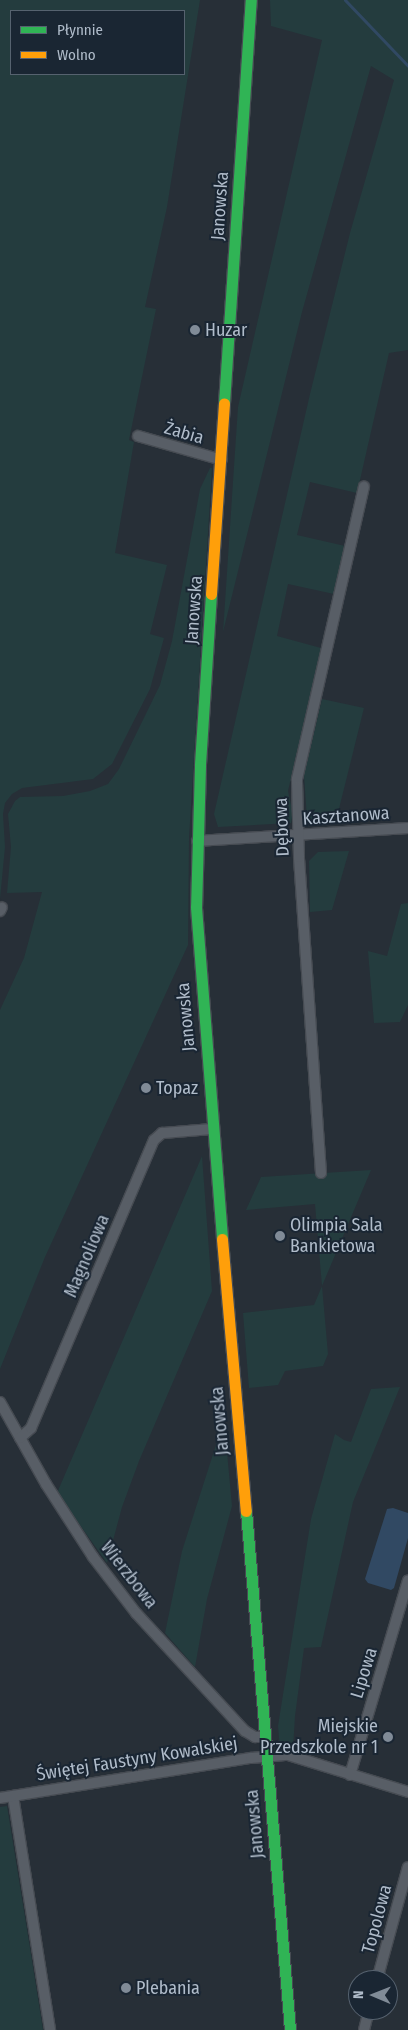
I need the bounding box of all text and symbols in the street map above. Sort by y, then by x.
legend [10,10,185,75]
text: Płynnie [57,21,103,39]
text: Wolno [57,46,96,64]
street label: Janowska [207,171,233,241]
place label: Huzar [205,319,247,341]
marker: Huzar [189,324,201,336]
street label: Żabia [162,417,206,449]
street label: Janowska [181,575,207,645]
street label: Dębowa [270,797,294,857]
street label: Kasztanowa [302,802,390,830]
street label: Janowska [172,982,200,1052]
place label: Topaz [156,1077,198,1099]
marker: Topaz [140,1082,152,1094]
street label: Magnoliowa [60,1211,114,1301]
place label: Olimpia Sala Bankietowa [290,1215,383,1258]
marker: Olimpia Sala Bankietowa [274,1230,286,1242]
street label: Janowska [206,1386,234,1456]
street label: Wierzbowa [96,1537,162,1613]
street label: Lipowa [346,1645,382,1701]
place label: Miejskie Przedszkole nr 1 [260,1716,378,1758]
marker: Miejskie Przedszkole nr 1 [382,1731,394,1743]
street label: Świętej Faustyny Kowalskiej [35,1732,239,1786]
street label: Janowska [241,1789,269,1859]
street label: Topolowa [357,1882,397,1956]
north arrow [348,1970,398,2020]
place label: Plebania [136,1977,200,1999]
marker: Plebania [120,1982,132,1994]
text: N [350,1990,367,1999]

